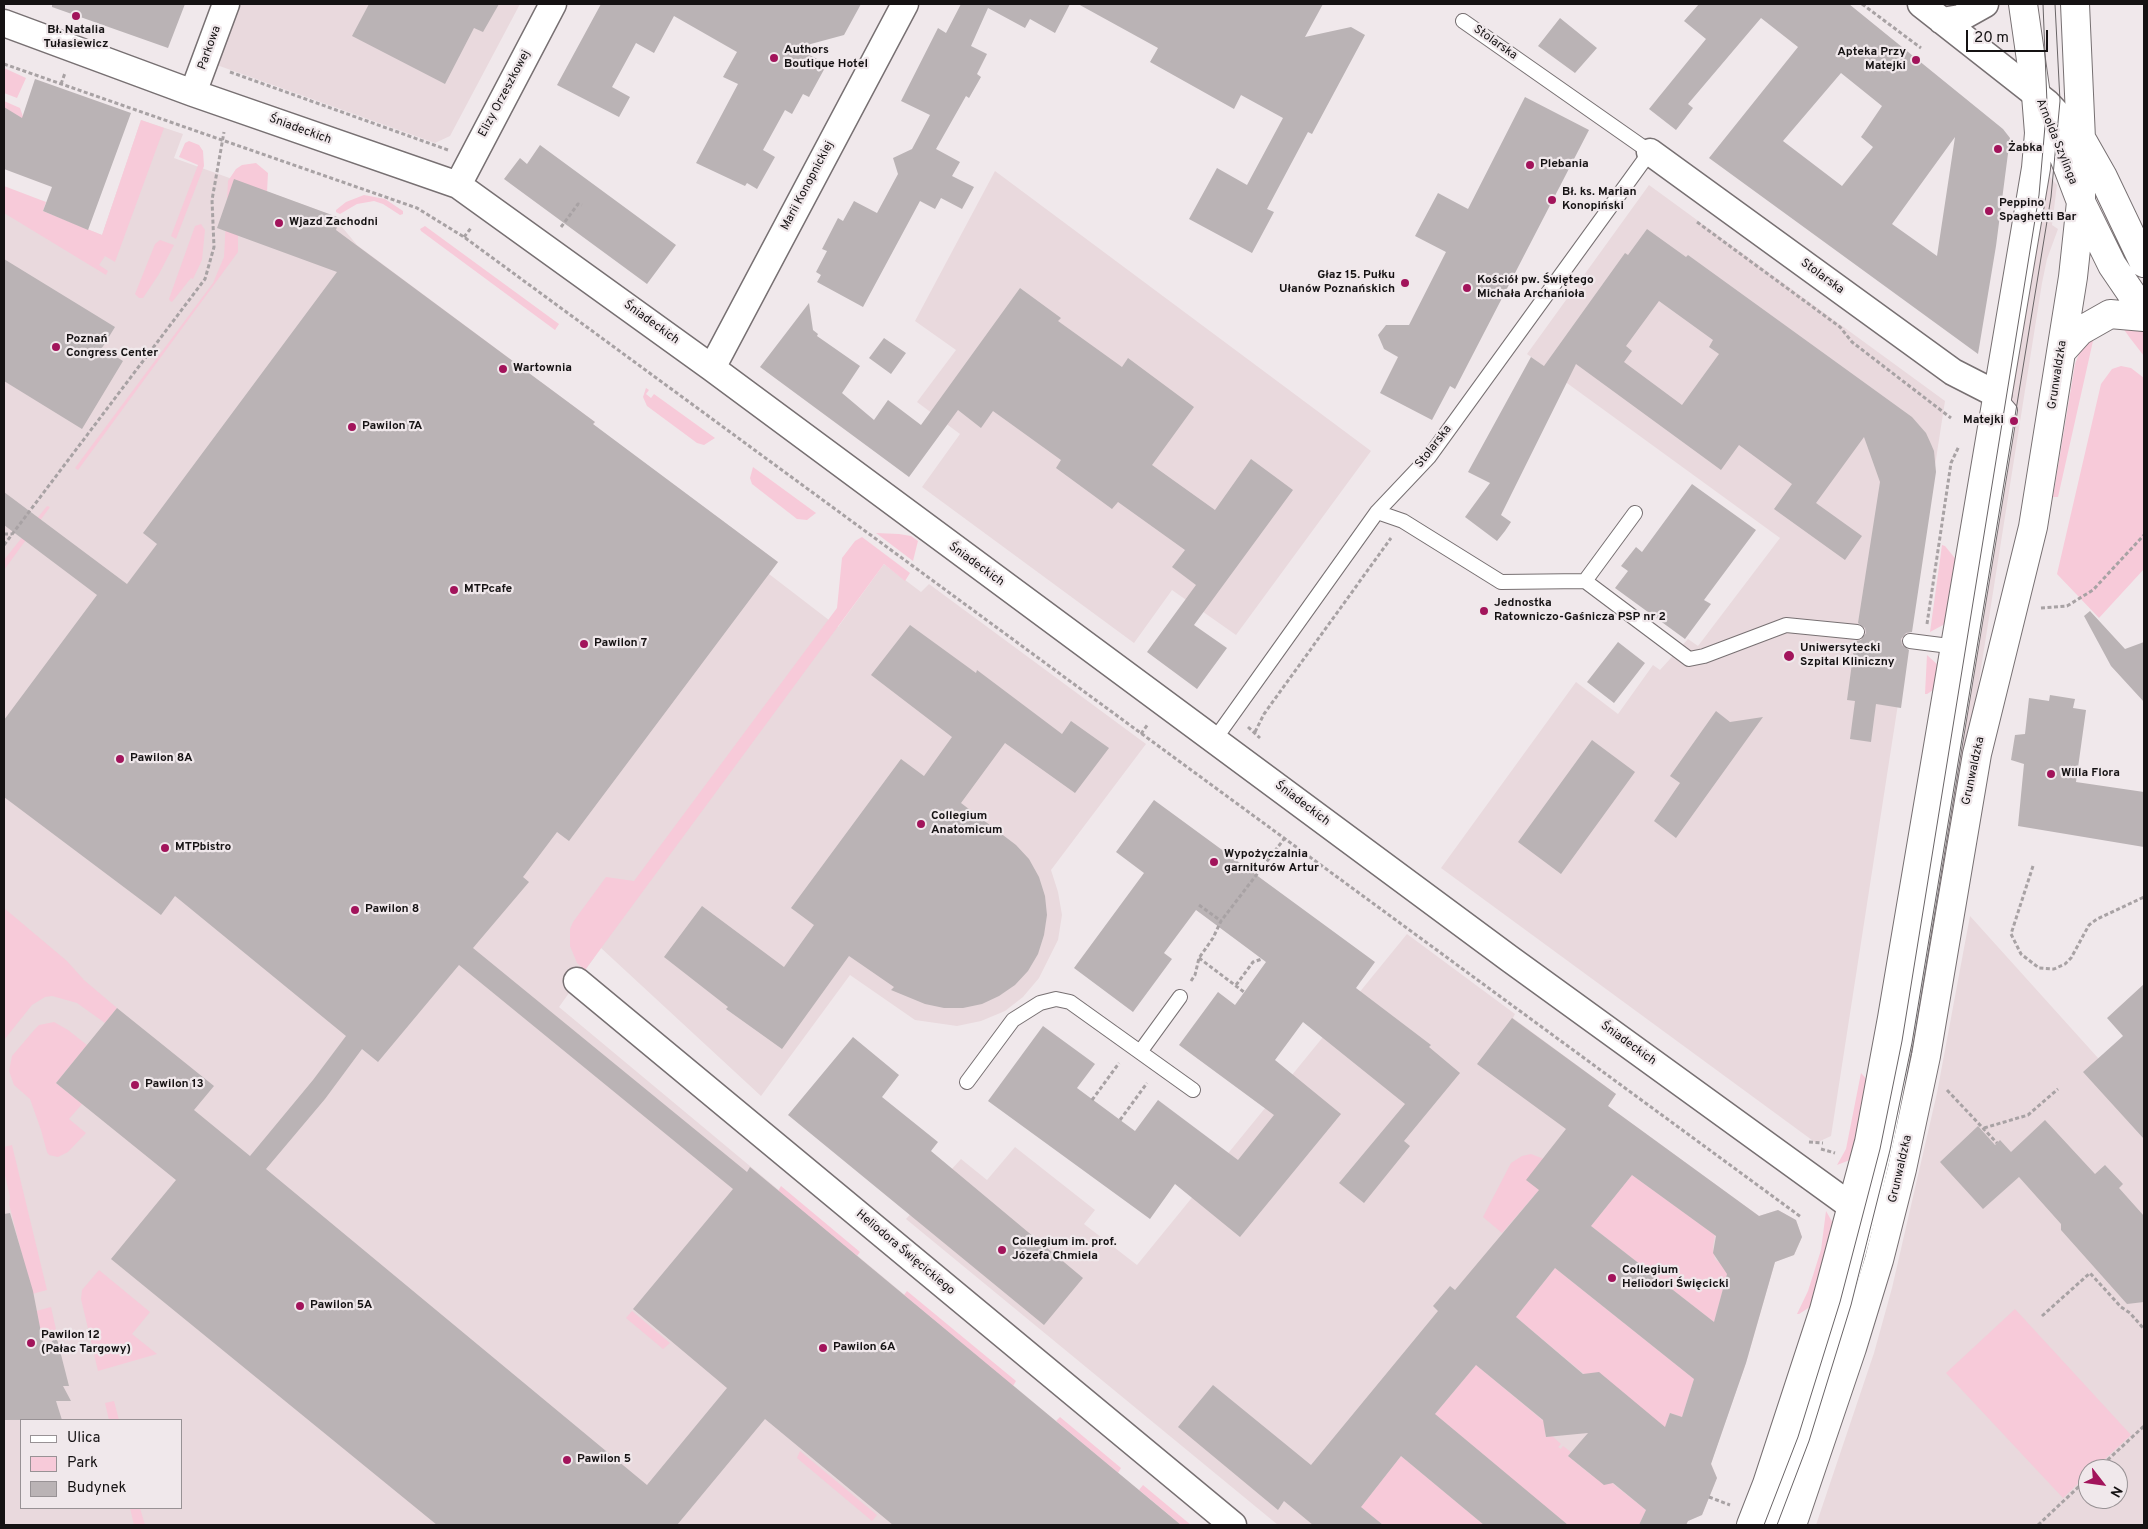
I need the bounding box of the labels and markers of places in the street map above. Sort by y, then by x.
marker: Bł. Natalia Tułasiewicz [70,10,82,22]
place label: Bł. Natalia Tułasiewicz [44,24,108,52]
place label: Authors Boutique Hotel [784,44,868,72]
place label: Apteka Przy Matejki [1837,46,1906,74]
marker: Authors Boutique Hotel [768,52,780,64]
marker: Apteka Przy Matejki [1910,54,1922,66]
place label: Żabka [2008,142,2042,156]
marker: Żabka [1992,143,2004,155]
place label: Plebania [1540,158,1589,172]
marker: Plebania [1524,159,1536,171]
place label: Bł. ks. Marian Konopiński [1562,186,1637,214]
marker: Bł. ks. Marian Konopiński [1546,194,1558,206]
place label: Peppino Spaghetti Bar [1999,197,2077,225]
marker: Peppino Spaghetti Bar [1983,205,1995,217]
place label: Wjazd Zachodni [289,216,378,230]
marker: Wjazd Zachodni [273,217,285,229]
place label: Głaz 15. Pułku Ułanów Poznańskich [1279,269,1395,297]
place label: Kościół pw. Świętego Michała Archanioła [1477,274,1594,302]
marker: Głaz 15. Pułku Ułanów Poznańskich [1399,277,1411,289]
marker: Kościół pw. Świętego Michała Archanioła [1461,282,1473,294]
place label: Poznań Congress Center [66,333,158,361]
marker: Poznań Congress Center [50,341,62,353]
place label: Wartownia [513,362,572,376]
marker: Wartownia [497,363,509,375]
place label: Matejki [1963,414,2004,428]
marker: Matejki [2008,415,2020,427]
place label: Pawilon 7A [362,420,422,434]
marker: Pawilon 7A [346,421,358,433]
place label: MTPcafe [464,583,512,597]
marker: MTPcafe [448,584,460,596]
place label: Jednostka Ratowniczo-Gaśnicza PSP nr 2 [1494,597,1666,625]
marker: Jednostka Ratowniczo-Gaśnicza PSP nr 2 [1478,605,1490,617]
place label: Pawilon 7 [594,637,647,651]
marker: Pawilon 7 [578,638,590,650]
place label: Uniwersytecki Szpital Kliniczny [1800,642,1895,670]
marker: Uniwersytecki Szpital Kliniczny [1782,649,1796,663]
place label: Pawilon 8A [130,752,193,766]
marker: Pawilon 8A [114,753,126,765]
place label: Willa Flora [2061,767,2120,781]
marker: Willa Flora [2045,768,2057,780]
place label: Collegium Anatomicum [931,810,1003,838]
marker: Collegium Anatomicum [915,818,927,830]
place label: MTPbistro [175,841,231,855]
marker: MTPbistro [159,842,171,854]
place label: Wypożyczalnia garniturów Artur [1224,848,1319,876]
marker: Wypożyczalnia garniturów Artur [1208,856,1220,868]
place label: Pawilon 8 [365,903,419,917]
marker: Pawilon 8 [349,904,361,916]
place label: Pawilon 13 [145,1078,204,1092]
marker: Pawilon 13 [129,1079,141,1091]
place label: Collegium im. prof. Józefa Chmiela [1012,1236,1117,1264]
marker: Collegium im. prof. Józefa Chmiela [996,1244,1008,1256]
place label: Collegium Heliodori Święcicki [1622,1264,1729,1292]
marker: Collegium Heliodori Święcicki [1606,1272,1618,1284]
place label: Pawilon 5A [310,1299,372,1313]
marker: Pawilon 5A [294,1300,306,1312]
place label: Pawilon 12 (Pałac Targowy) [41,1329,131,1357]
marker: Pawilon 12 (Pałac Targowy) [25,1337,37,1349]
place label: Pawilon 6A [833,1341,896,1355]
marker: Pawilon 6A [817,1342,829,1354]
place label: Pawilon 5 [577,1453,631,1467]
marker: Pawilon 5 [561,1454,573,1466]

